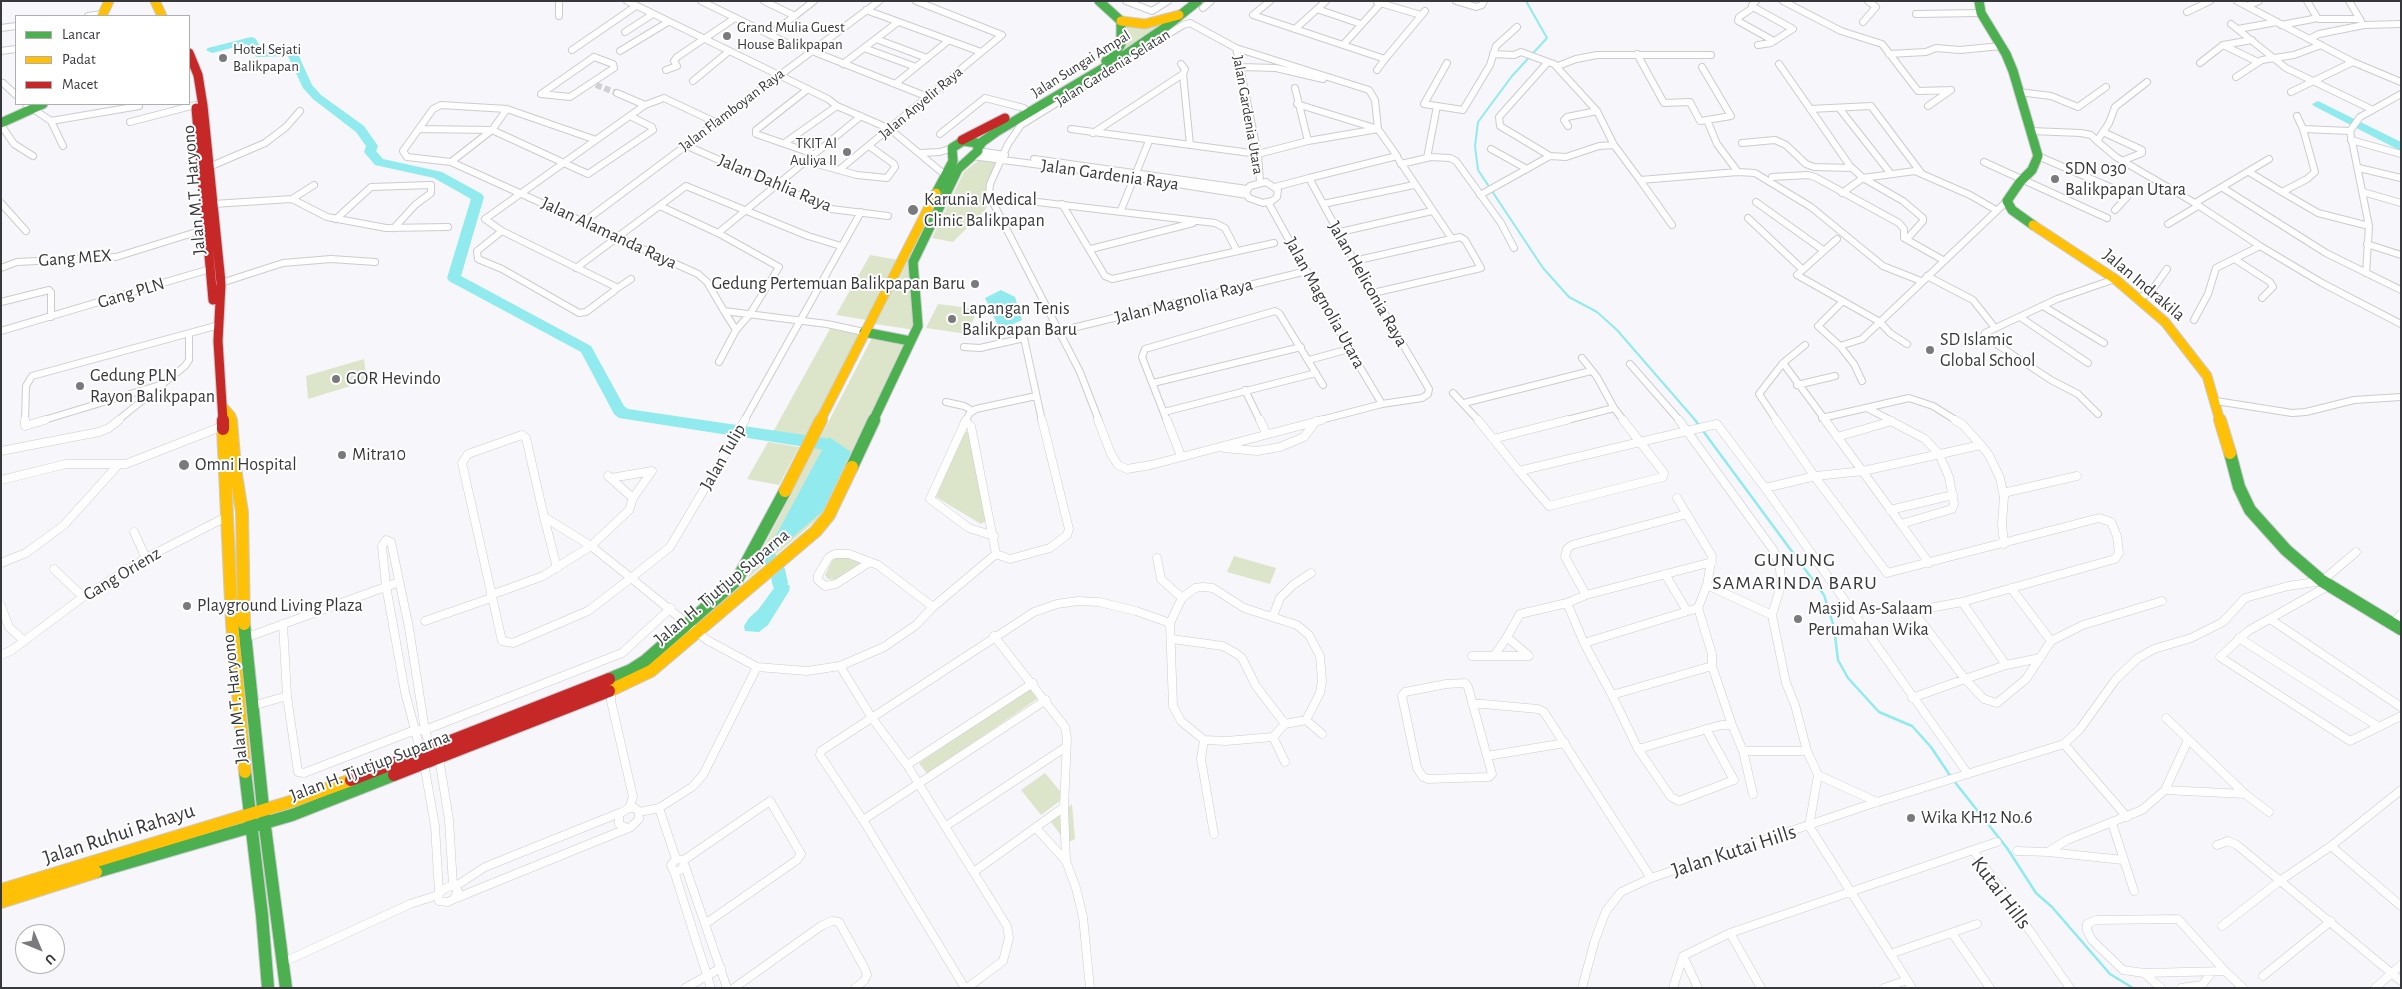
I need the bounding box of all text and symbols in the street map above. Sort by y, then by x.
legend [15,15,190,105]
place label: Grand Mulia Guest House Balikpapan [737,18,845,53]
street label: Jalan Sungai Ampal [1028,26,1134,102]
street label: Jalan Gardenia Selatan [1052,26,1174,110]
text: Lancar [62,27,100,42]
marker: Grand Mulia Guest House Balikpapan [721,30,733,42]
place label: Hotel Sejati Balikpapan [233,40,301,75]
text: Padat [62,52,96,67]
marker: Hotel Sejati Balikpapan [217,52,229,64]
street label: Jalan Gardenia Utara [1229,54,1267,176]
street label: Jalan Anyelir Raya [876,63,966,143]
street label: Jalan Flamboyan Raya [676,65,788,155]
text: Macet [62,77,98,92]
street label: Jalan M.T. Haryono [178,124,210,256]
place label: TKIT Al Auliya II [790,134,837,169]
marker: TKIT Al Auliya II [841,146,853,158]
street label: Jalan Dahlia Raya [715,149,835,217]
street label: Jalan Gardenia Raya [1040,155,1180,195]
place label: SDN 030 Balikpapan Utara [2065,158,2186,200]
marker: SDN 030 Balikpapan Utara [2049,173,2061,185]
place label: Karunia Medical Clinic Balikpapan [924,189,1045,232]
street label: Jalan Alamanda Raya [538,192,680,274]
marker: Karunia Medical Clinic Balikpapan [906,203,920,217]
street label: Jalan Heliconia Raya [1323,217,1413,351]
street label: Jalan Magnolia Utara [1280,234,1370,372]
street label: Jalan Indrakila [2098,244,2190,326]
street label: Gang MEX [38,245,112,271]
street label: Gang PLN [95,273,167,313]
place label: Gedung Pertemuan Balikpapan Baru [712,273,965,295]
street label: Jalan Magnolia Raya [1113,273,1255,329]
marker: Gedung Pertemuan Balikpapan Baru [969,278,981,290]
place label: Lapangan Tenis Balikpapan Baru [962,298,1077,340]
marker: Lapangan Tenis Balikpapan Baru [946,313,958,325]
place label: SD Islamic Global School [1940,329,2035,372]
marker: SD Islamic Global School [1924,344,1936,356]
place label: Gedung PLN Rayon Balikpapan [90,365,215,408]
place label: GOR Hevindo [346,368,441,390]
marker: GOR Hevindo [330,373,342,385]
marker: Gedung PLN Rayon Balikpapan [74,380,86,392]
street label: Jalan Tulip [695,420,751,494]
place label: Mitra10 [352,444,406,466]
marker: Mitra10 [336,449,348,461]
place label: Omni Hospital [195,454,297,476]
marker: Omni Hospital [177,458,191,472]
street label: Jalan H. Tjutjup Suparna [650,524,794,650]
street label: Gang Orienz [79,542,165,606]
district label: GUNUNG SAMARINDA BARU [1711,548,1879,595]
place label: Playground Living Plaza [197,595,363,617]
place label: Masjid As-Salaam Perumahan Wika [1808,598,1933,640]
marker: Playground Living Plaza [181,600,193,612]
marker: Masjid As-Salaam Perumahan Wika [1792,613,1804,625]
street label: Jalan M.T. Haryono [217,633,253,765]
street label: Jalan H. Tjutjup Suparna [287,726,453,806]
street label: Jalan Ruhui Rahayu [40,798,198,870]
place label: Wika KH12 No.6 [1921,807,2033,829]
marker: Wika KH12 No.6 [1905,812,1917,824]
street label: Jalan Kutai Hills [1669,819,1799,883]
street label: Kutai Hills [1966,852,2036,934]
north arrow [15,924,65,974]
text: U [42,951,58,967]

